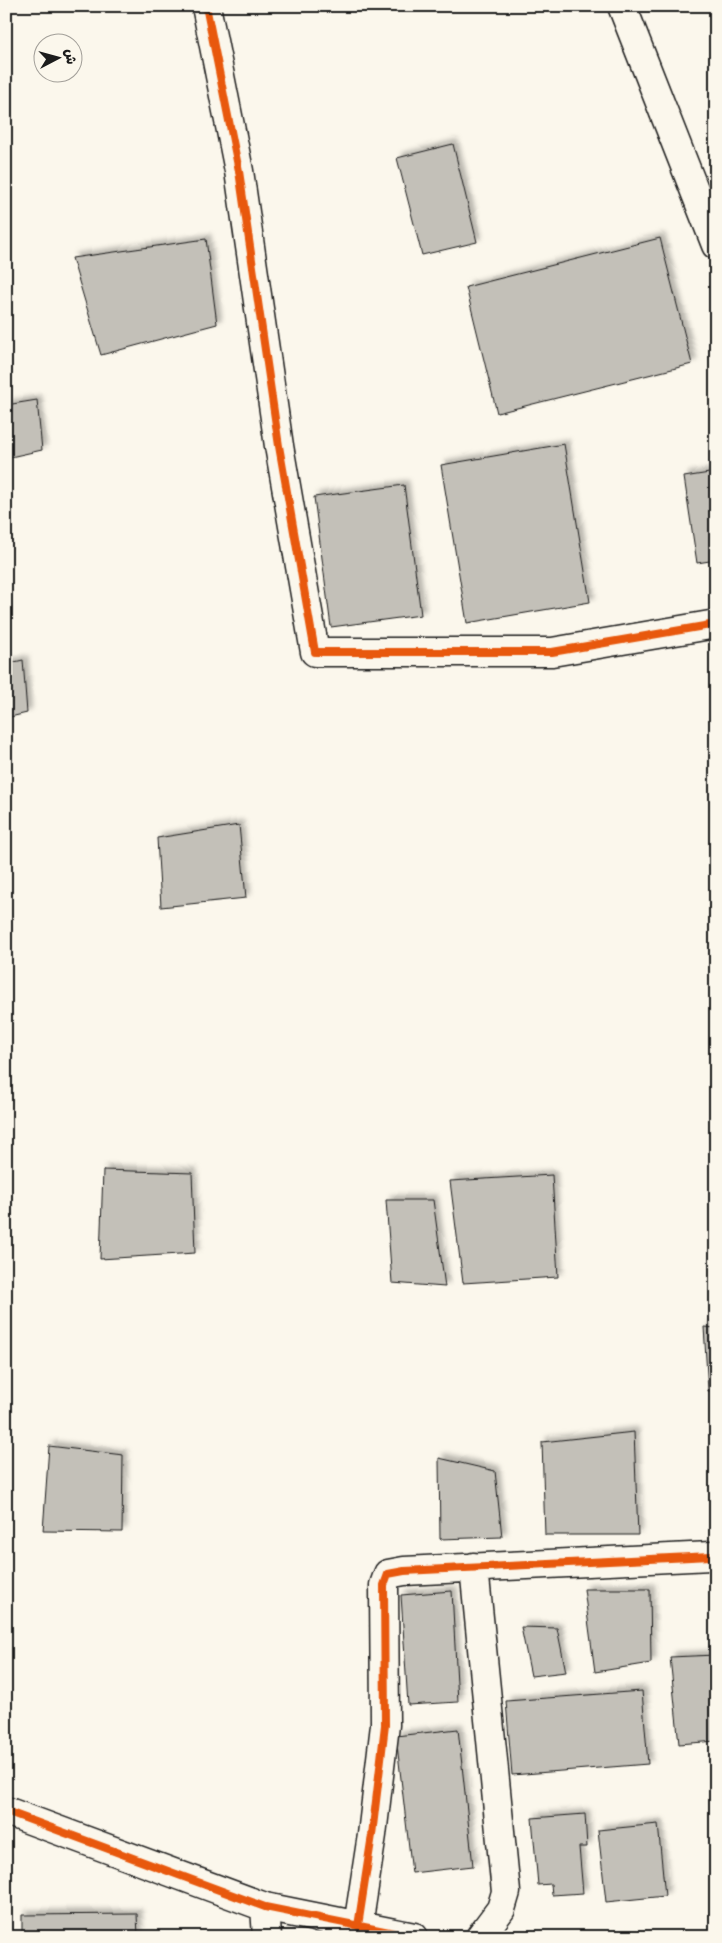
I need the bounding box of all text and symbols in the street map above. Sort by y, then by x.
north arrow [32,32,82,82]
text: ش [58,48,80,66]

